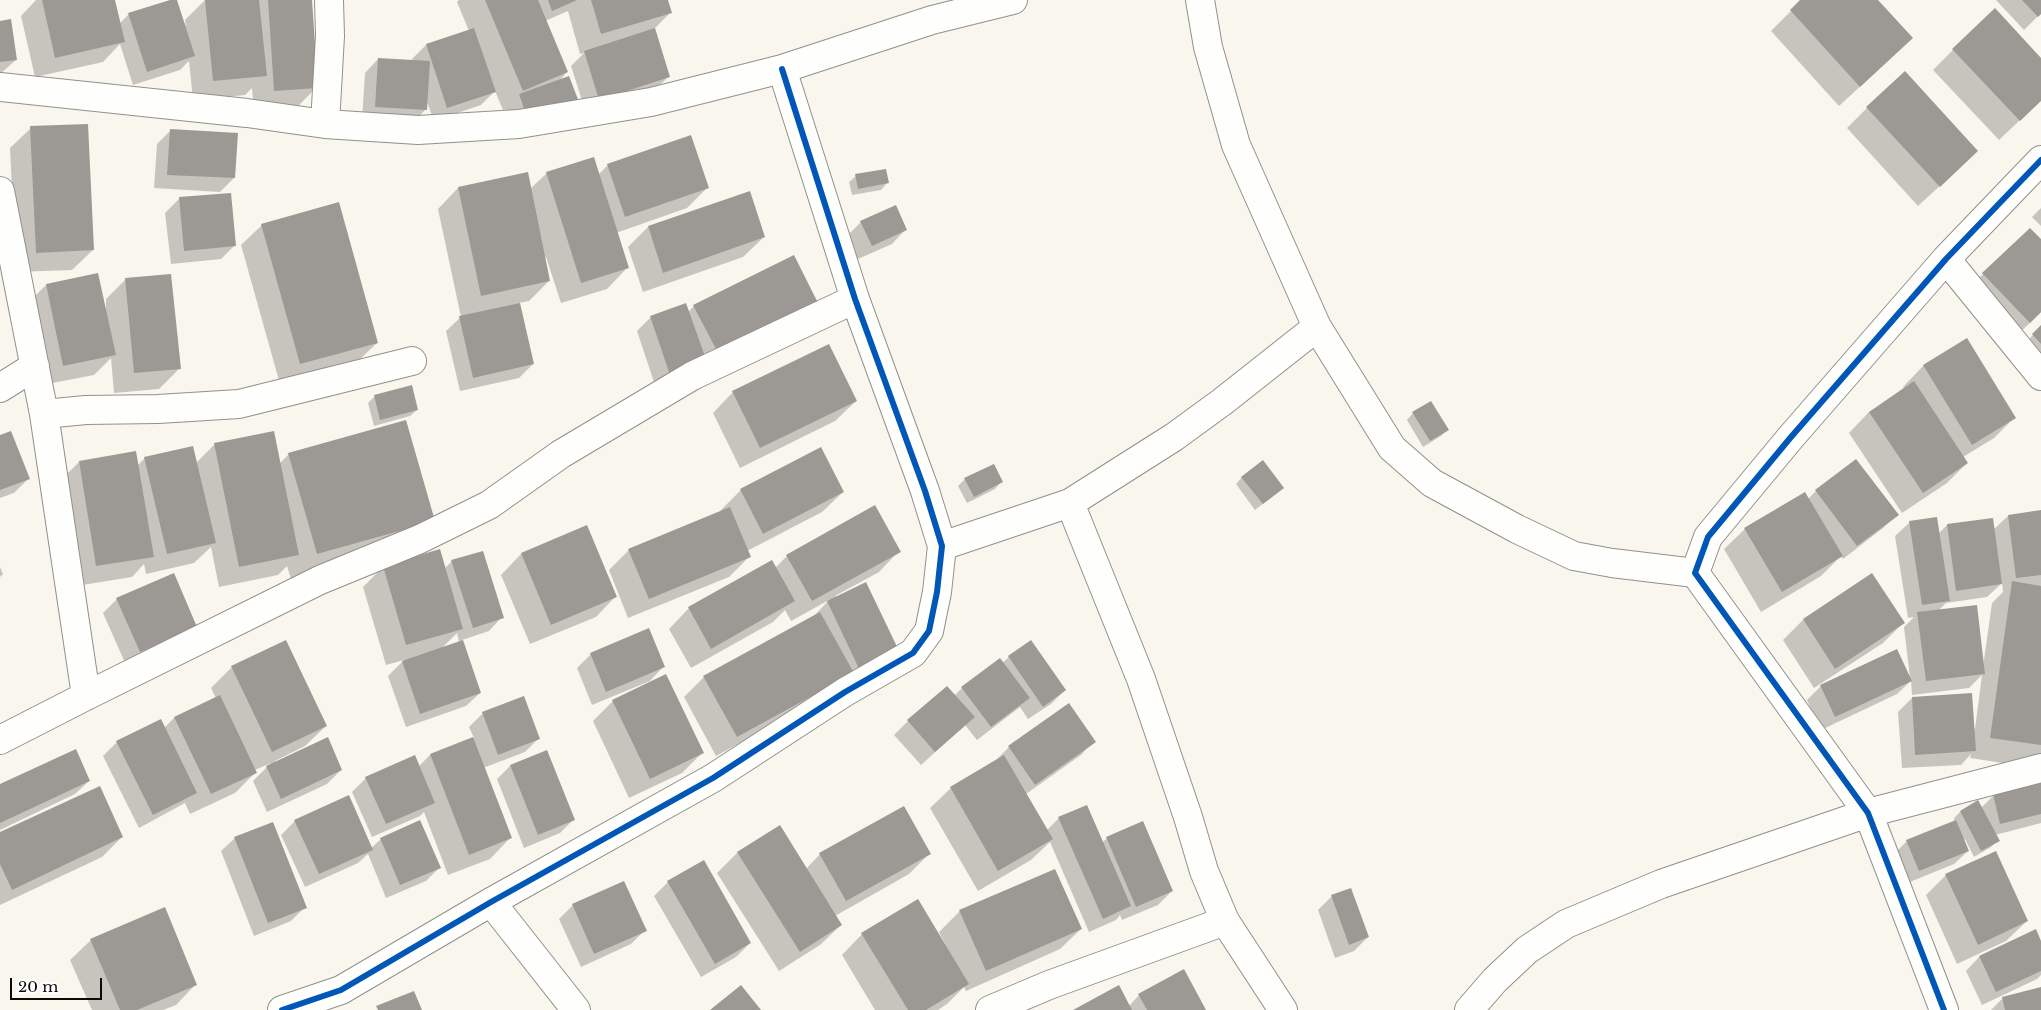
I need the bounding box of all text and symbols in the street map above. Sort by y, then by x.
scale bar [12,968,105,1000]
text: 20 m [18,977,58,996]

